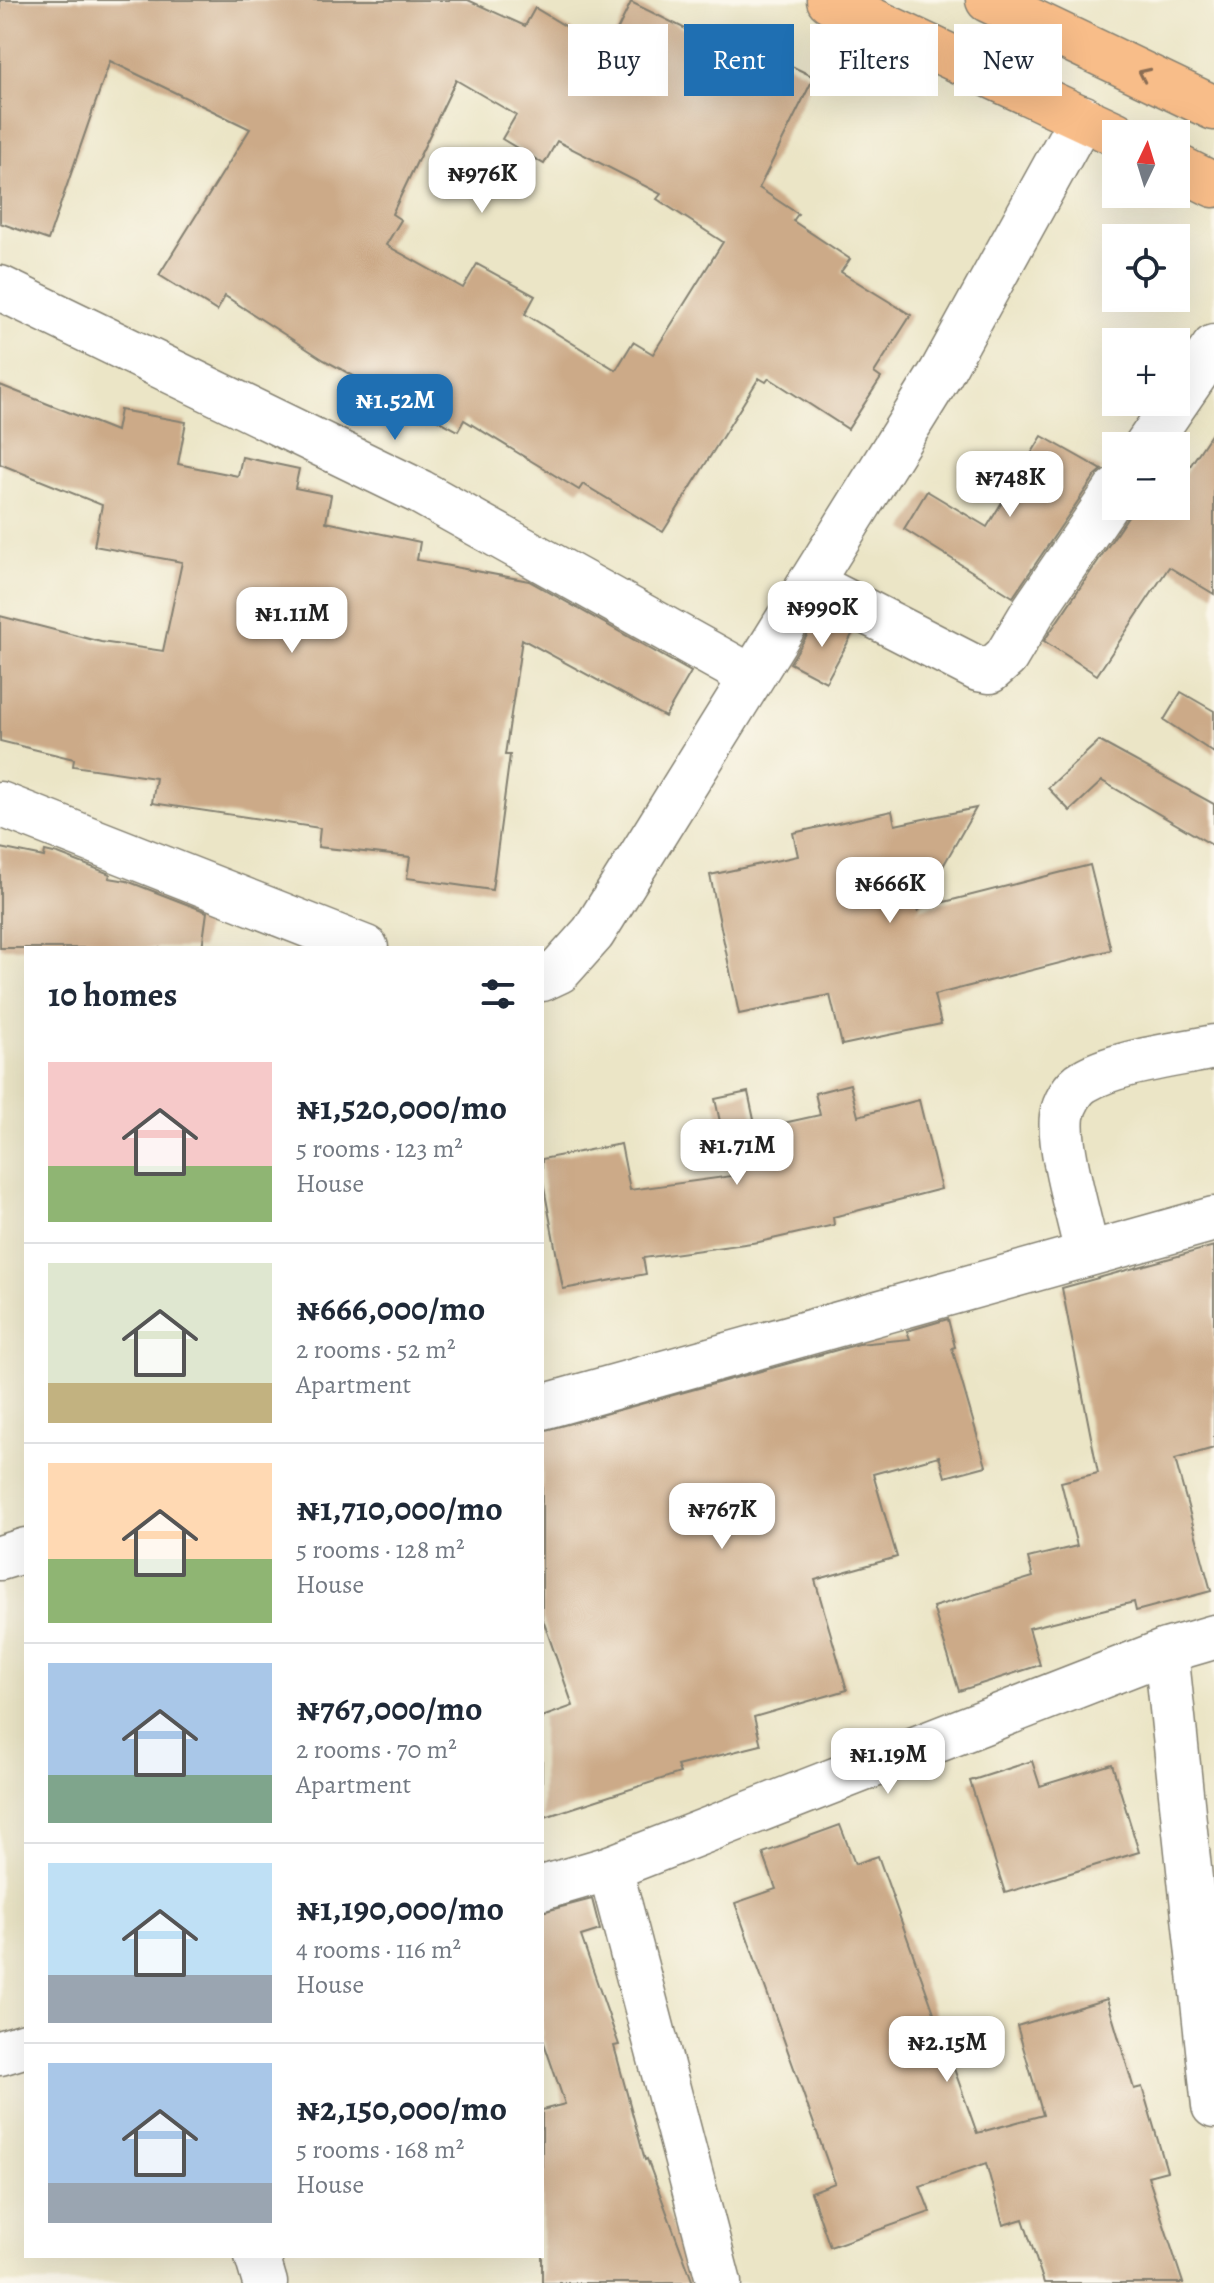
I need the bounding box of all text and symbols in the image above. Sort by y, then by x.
chip: Buy [568,24,668,96]
chip: Rent [684,24,794,96]
chip: Filters [810,24,938,96]
chip: New [954,24,1062,96]
one-way arrow [1137,68,1152,84]
north arrow [1102,120,1190,208]
map controls [1102,120,1190,520]
pin: ₦976K [426,147,538,215]
text: ₦976K [447,155,517,190]
button: locate [1102,224,1190,312]
button: + [1102,328,1190,416]
pin: ₦1.52M [330,374,460,442]
text: ₦1.52M [355,382,435,417]
button: − [1102,432,1190,520]
pin: ₦748K [954,451,1066,519]
text: ₦748K [974,459,1046,494]
pin: ₦990K [766,581,878,649]
pin: ₦1.11M [227,587,357,655]
text: ₦990K [786,589,858,624]
text: ₦1.11M [254,595,330,630]
pin: ₦666K [834,857,946,925]
text: ₦666K [854,865,926,900]
text: 10 homes [48,971,177,1018]
icon: filters [476,972,520,1016]
text: ₦1,520,000/mo [296,1084,507,1131]
icon: home [112,1094,208,1190]
pin: ₦1.71M [672,1119,802,1187]
text: ₦1.71M [698,1127,776,1162]
text: 5 rooms · 123 m² [296,1131,463,1166]
text: House [296,1166,364,1201]
text: ₦666,000/mo [296,1285,485,1332]
icon: home [112,1295,208,1391]
text: 2 rooms · 52 m² [296,1332,455,1367]
text: Apartment [296,1367,411,1402]
pin: ₦767K [666,1483,778,1551]
text: ₦1,710,000/mo [296,1485,503,1532]
text: ₦767K [687,1491,757,1526]
icon: home [112,1495,208,1591]
text: 5 rooms · 128 m² [296,1532,465,1567]
text: House [296,1567,364,1602]
text: ₦767,000/mo [296,1685,483,1732]
icon: home [112,1695,208,1791]
pin: ₦1.19M [823,1728,953,1796]
text: 2 rooms · 70 m² [296,1732,457,1767]
text: ₦1.19M [849,1736,927,1771]
text: Apartment [296,1767,411,1802]
text: ₦1,190,000/mo [296,1885,504,1932]
icon: home [112,1895,208,1991]
text: 4 rooms · 116 m² [296,1932,461,1967]
text: House [296,1967,364,2002]
pin: ₦2.15M [882,2016,1012,2084]
text: ₦2.15M [907,2024,987,2059]
text: ₦2,150,000/mo [296,2085,507,2132]
icon: home [112,2095,208,2191]
text: 5 rooms · 168 m² [296,2132,464,2167]
text: House [296,2167,364,2202]

